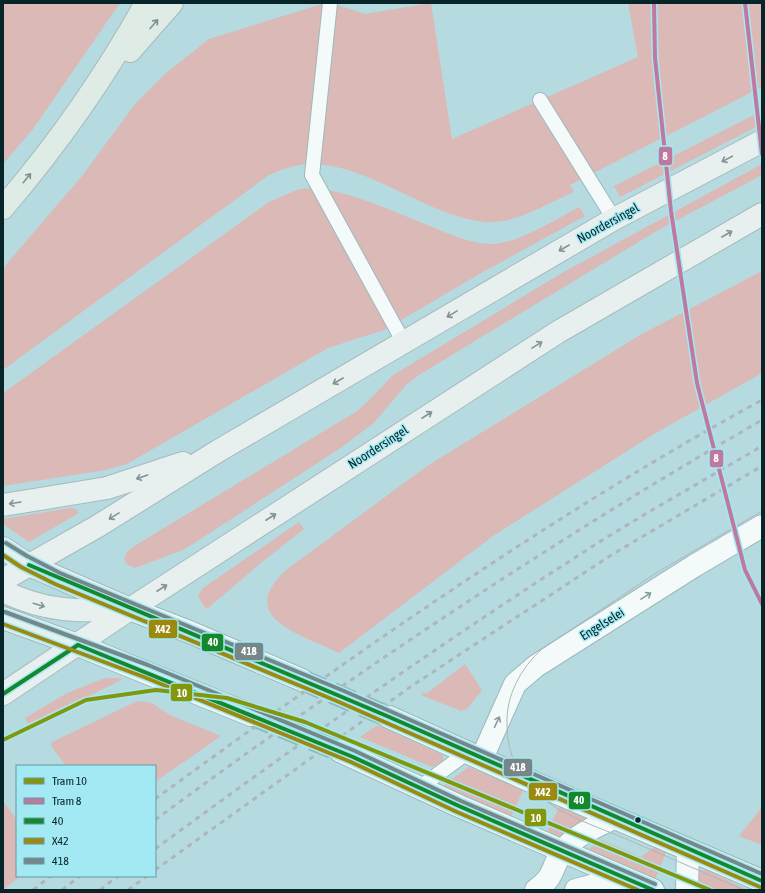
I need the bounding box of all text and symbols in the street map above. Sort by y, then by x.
one-way arrow [149,19,158,29]
line badge: 8 [658,146,673,166]
text: 8 [662,150,668,162]
one-way arrow [722,156,734,163]
one-way arrow [23,172,32,183]
street label: Noordersingel [575,200,642,246]
one-way arrow [720,229,732,237]
one-way arrow [558,245,570,253]
one-way arrow [446,311,458,319]
one-way arrow [531,341,543,349]
one-way arrow [332,378,344,386]
one-way arrow [421,411,432,419]
street label: Noordersingel [345,422,411,472]
line badge: 8 [709,449,724,468]
text: 8 [713,452,719,464]
one-way arrow [135,474,148,481]
one-way arrow [9,500,22,508]
one-way arrow [109,512,120,520]
one-way arrow [265,513,276,521]
one-way arrow [156,584,167,592]
one-way arrow [640,592,651,600]
one-way arrow [33,602,46,609]
street label: Engelselei [577,605,627,643]
line badge: X42 [148,619,178,639]
text: X42 [154,623,171,635]
line badge: 40 [201,633,224,652]
text: 40 [207,636,218,648]
line badge: 418 [234,642,264,661]
text: 418 [240,645,257,657]
line badge: 10 [170,683,193,702]
text: 10 [177,687,187,699]
one-way arrow [494,716,501,728]
line badge: 418 [503,758,533,777]
text: 418 [509,761,526,773]
legend [16,765,156,877]
text: Tram 10 [52,774,87,788]
line badge: X42 [528,782,558,801]
text: X42 [534,786,551,798]
line badge: 40 [568,791,591,810]
text: Tram 8 [52,794,82,808]
text: 40 [573,794,584,806]
line badge: 10 [524,808,547,827]
text: 10 [531,812,541,824]
text: 40 [52,814,64,828]
unlabelled marker [633,815,643,825]
text: X42 [52,834,69,848]
text: 418 [52,854,69,868]

